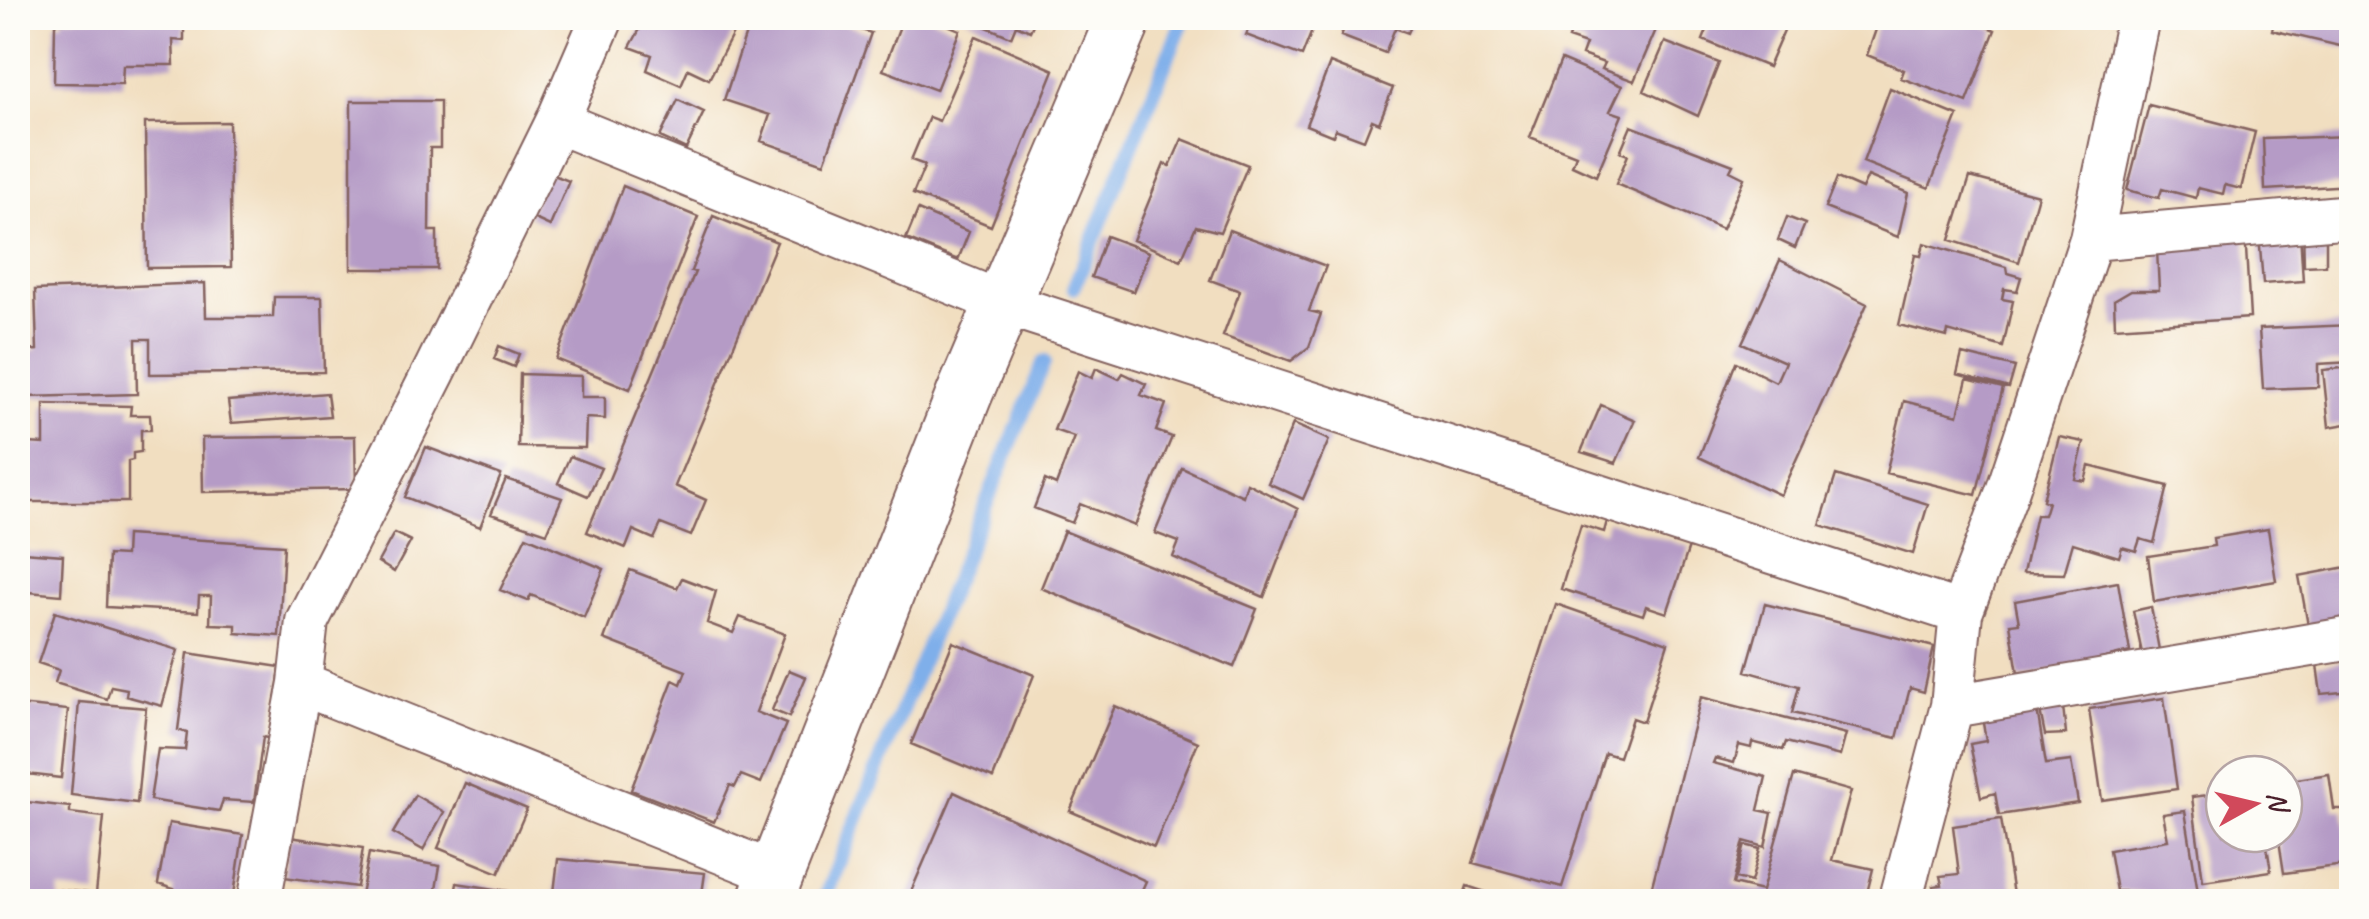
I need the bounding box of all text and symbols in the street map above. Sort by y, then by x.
north arrow [2204,754,2304,854]
text: N [2260,790,2297,816]

